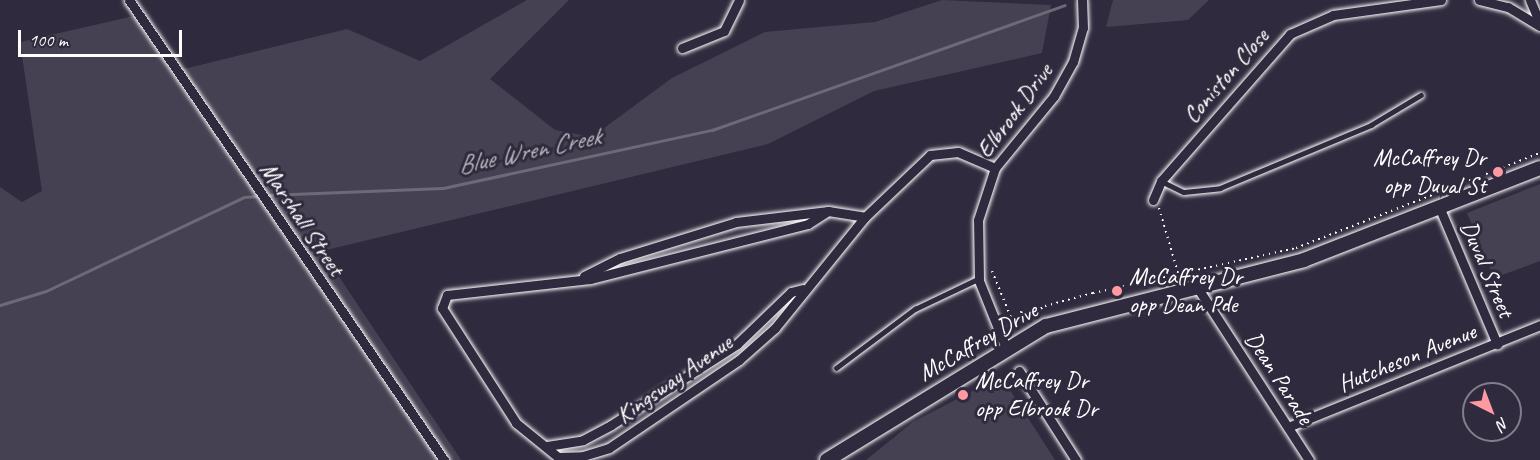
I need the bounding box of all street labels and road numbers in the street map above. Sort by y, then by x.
street label: Coniston Close [1177,23,1275,129]
street label: Elbrook Drive [971,58,1059,164]
street label: Marshall Street [253,157,351,281]
street label: Duval Street [1454,216,1520,322]
street label: McCaffrey Drive [913,296,1043,388]
street label: Hutcheson Avenue [1334,317,1480,399]
street label: Dean Parade [1239,326,1319,430]
street label: Kingsway Avenue [610,328,738,430]

